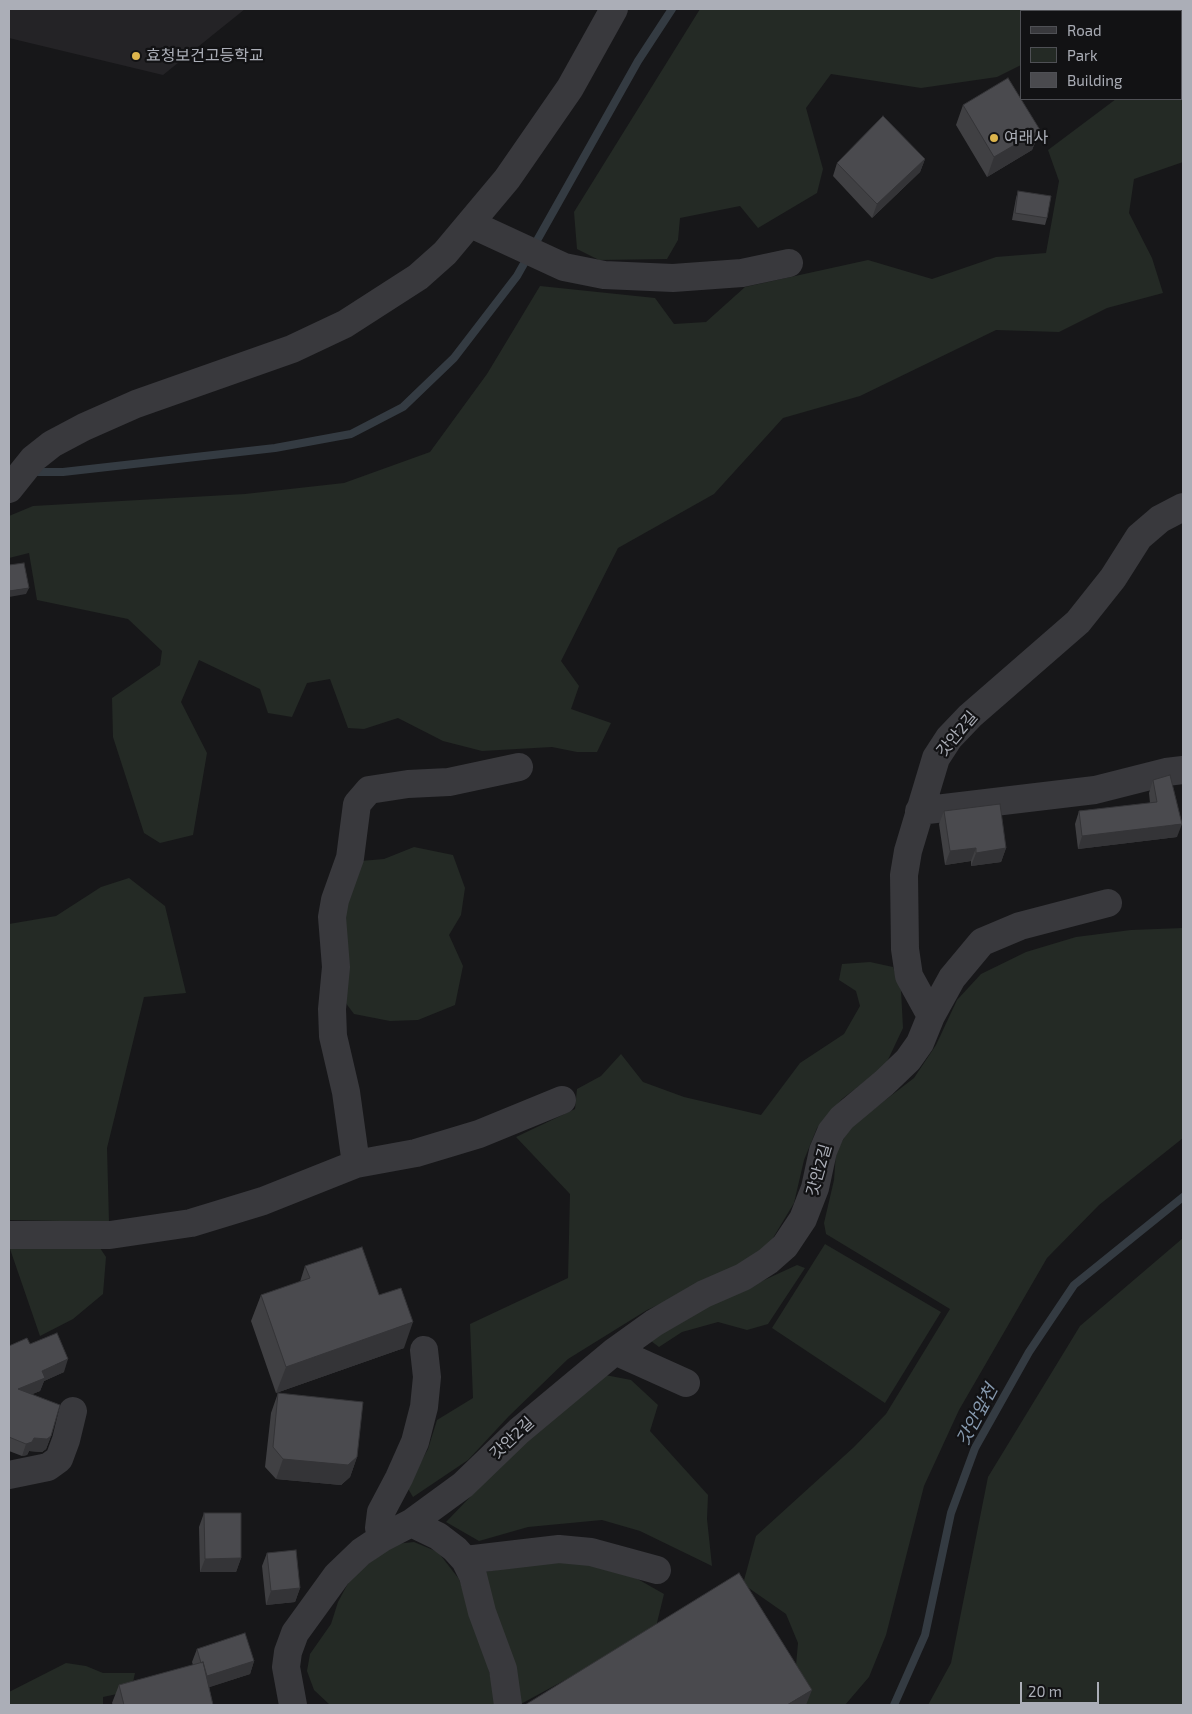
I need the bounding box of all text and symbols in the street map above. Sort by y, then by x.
legend [1020,10,1182,100]
text: Road [1067,21,1102,39]
place label: 효청보건고등학교 [146,46,264,66]
text: Park [1067,46,1098,64]
marker: 효청보건고등학교 [130,50,142,62]
text: Building [1067,71,1122,89]
place label: 여래사 [1004,128,1048,148]
marker: 여래사 [988,132,1000,144]
street label: 갓안2길 [933,707,981,761]
street label: 갓안2길 [802,1142,836,1198]
water label: 갓안앞천 [952,1381,1002,1449]
street label: 갓안2길 [486,1413,538,1463]
scale bar [1022,1672,1101,1704]
text: 20 m [1028,1682,1062,1700]

